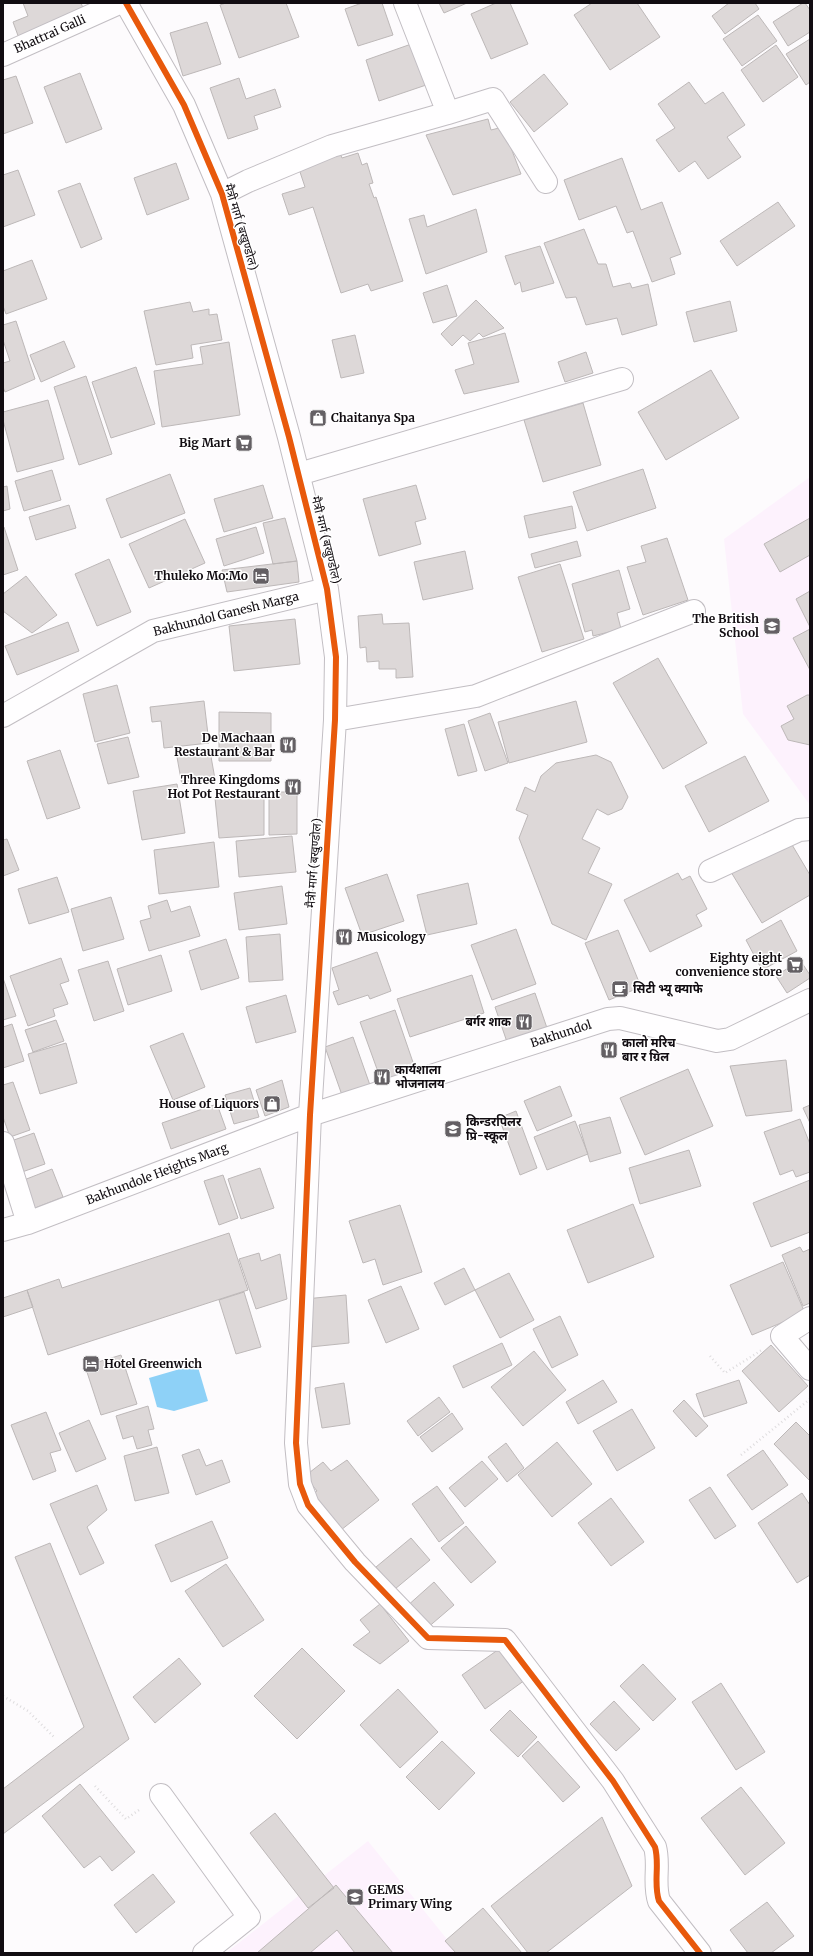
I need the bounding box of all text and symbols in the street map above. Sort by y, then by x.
street label: Bhattrai Galli [12,11,88,56]
street label: मैत्री मार्ग (बखुण्डोल) [220,182,262,272]
shop icon: Chaitanya Spa [308,408,328,428]
place label: Chaitanya Spa [331,410,415,425]
supermarket icon: Big Mart [234,433,254,453]
place label: Big Mart [179,435,231,450]
street label: मैत्री मार्ग (बखुण्डोल) [307,494,345,586]
hotel icon: Thuleko Mo:Mo [251,566,271,586]
place label: Thuleko Mo:Mo [154,568,248,583]
street label: Bakhundol Ganesh Marga [152,588,301,639]
place label: The British School [692,611,759,640]
school or university icon: The British School [762,616,782,636]
place label: De Machaan Restaurant & Bar [174,730,275,759]
restaurant icon: De Machaan Restaurant & Bar [278,735,298,755]
place label: Three Kingdoms Hot Pot Restaurant [168,772,280,801]
restaurant icon: Three Kingdoms Hot Pot Restaurant [283,777,303,797]
street label: मैत्री मार्ग (बखुण्डोल) [303,818,325,908]
restaurant icon: Musicology [334,927,354,947]
place label: Musicology [357,929,427,944]
place label: Eighty eight convenience store [676,950,783,979]
supermarket icon: Eighty eight convenience store [785,955,805,975]
cafe icon: सिटी भ्यू क्याफे [610,979,630,999]
place label: सिटी भ्यू क्याफे [633,981,704,997]
restaurant icon: बर्गर शाक [514,1012,534,1032]
place label: बर्गर शाक [465,1014,512,1029]
street label: Bakhundol [528,1017,594,1050]
place label: कालो मरिच बार र ग्रिल [622,1035,676,1064]
restaurant icon: कालो मरिच बार र ग्रिल [599,1040,619,1060]
place label: कार्यशाला भोजनालय [395,1062,445,1091]
restaurant icon: कार्यशाला भोजनालय [372,1067,392,1087]
shop icon: House of Liquors [262,1094,282,1114]
place label: House of Liquors [159,1096,259,1111]
place label: किन्डरपिलर प्रि-स्कूल [466,1114,522,1144]
school or university icon: किन्डरपिलर प्रि-स्कूल [443,1119,463,1139]
street label: Bakhundole Heights Marg [84,1139,231,1208]
hotel icon: Hotel Greenwich [81,1354,101,1374]
place label: Hotel Greenwich [104,1356,202,1371]
place label: GEMS Primary Wing [368,1882,452,1911]
school or university icon: GEMS Primary Wing [345,1887,365,1907]

